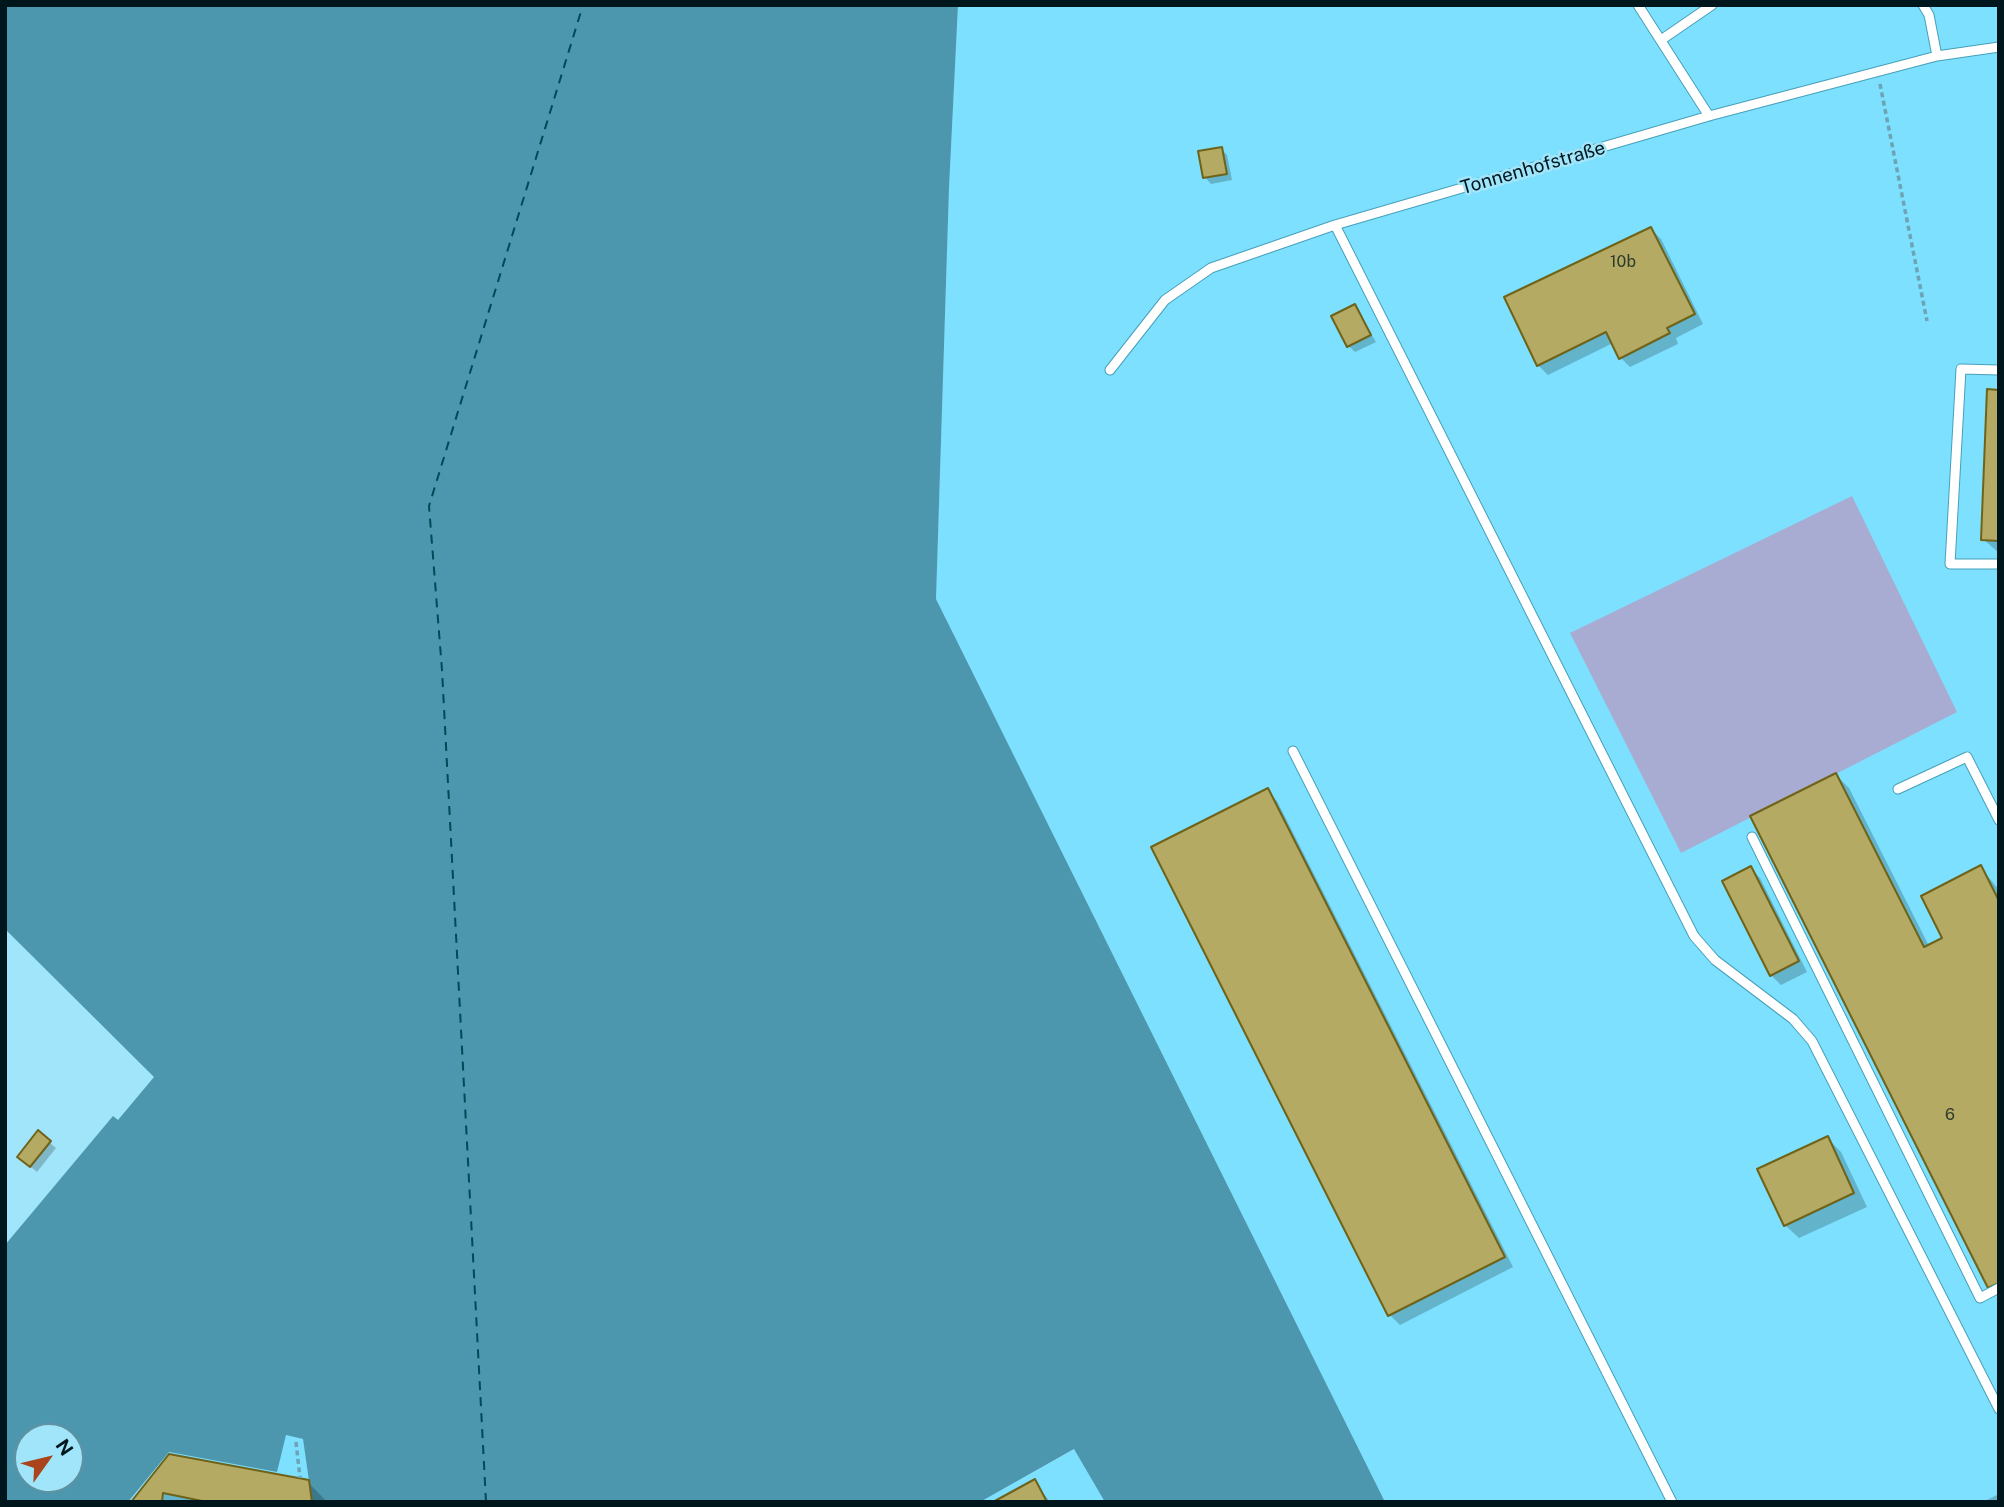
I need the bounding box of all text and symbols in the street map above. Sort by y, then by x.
street label: Tonnenhofstraße [1458,136,1608,200]
house number: 10b [1610,252,1636,272]
house number: 6 [1945,1105,1955,1125]
north arrow [14,1423,84,1493]
text: N [51,1435,78,1460]

